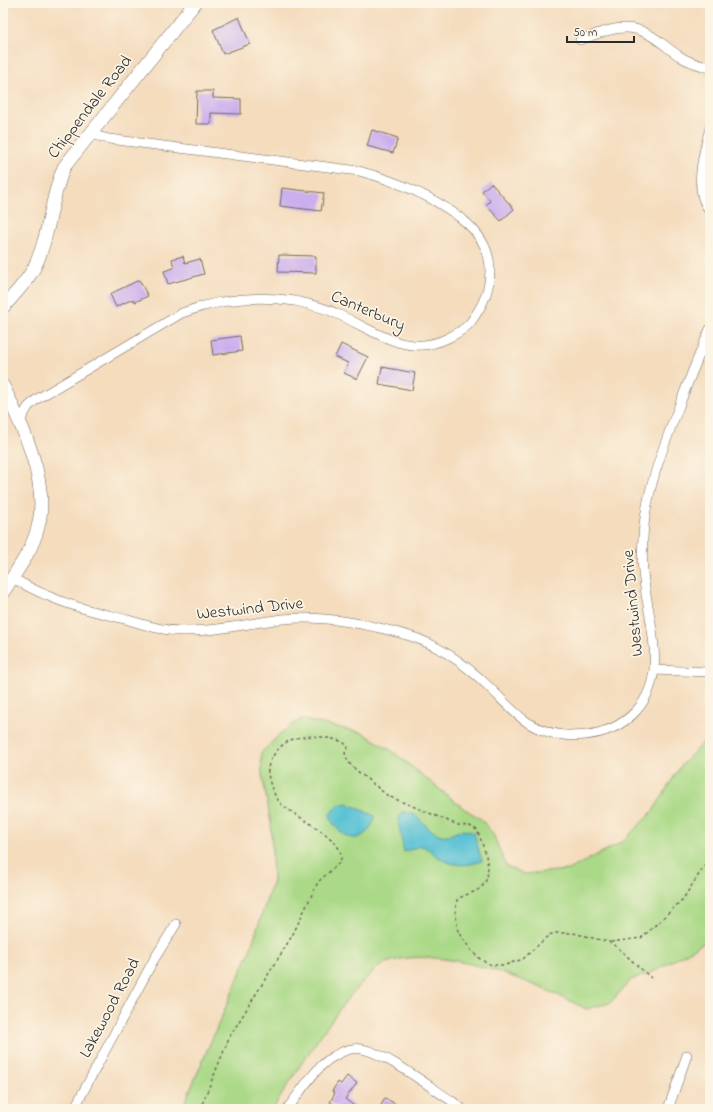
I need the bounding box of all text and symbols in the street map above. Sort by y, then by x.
scale bar [567,18,634,44]
text: 50 m [573,24,597,42]
street label: Chippendale Road [42,50,139,164]
street label: Canterbury [326,284,409,339]
street label: Westwind Drive [616,548,650,657]
street label: Westwind Drive [195,591,305,627]
street label: Lakewood Road [73,953,147,1062]

